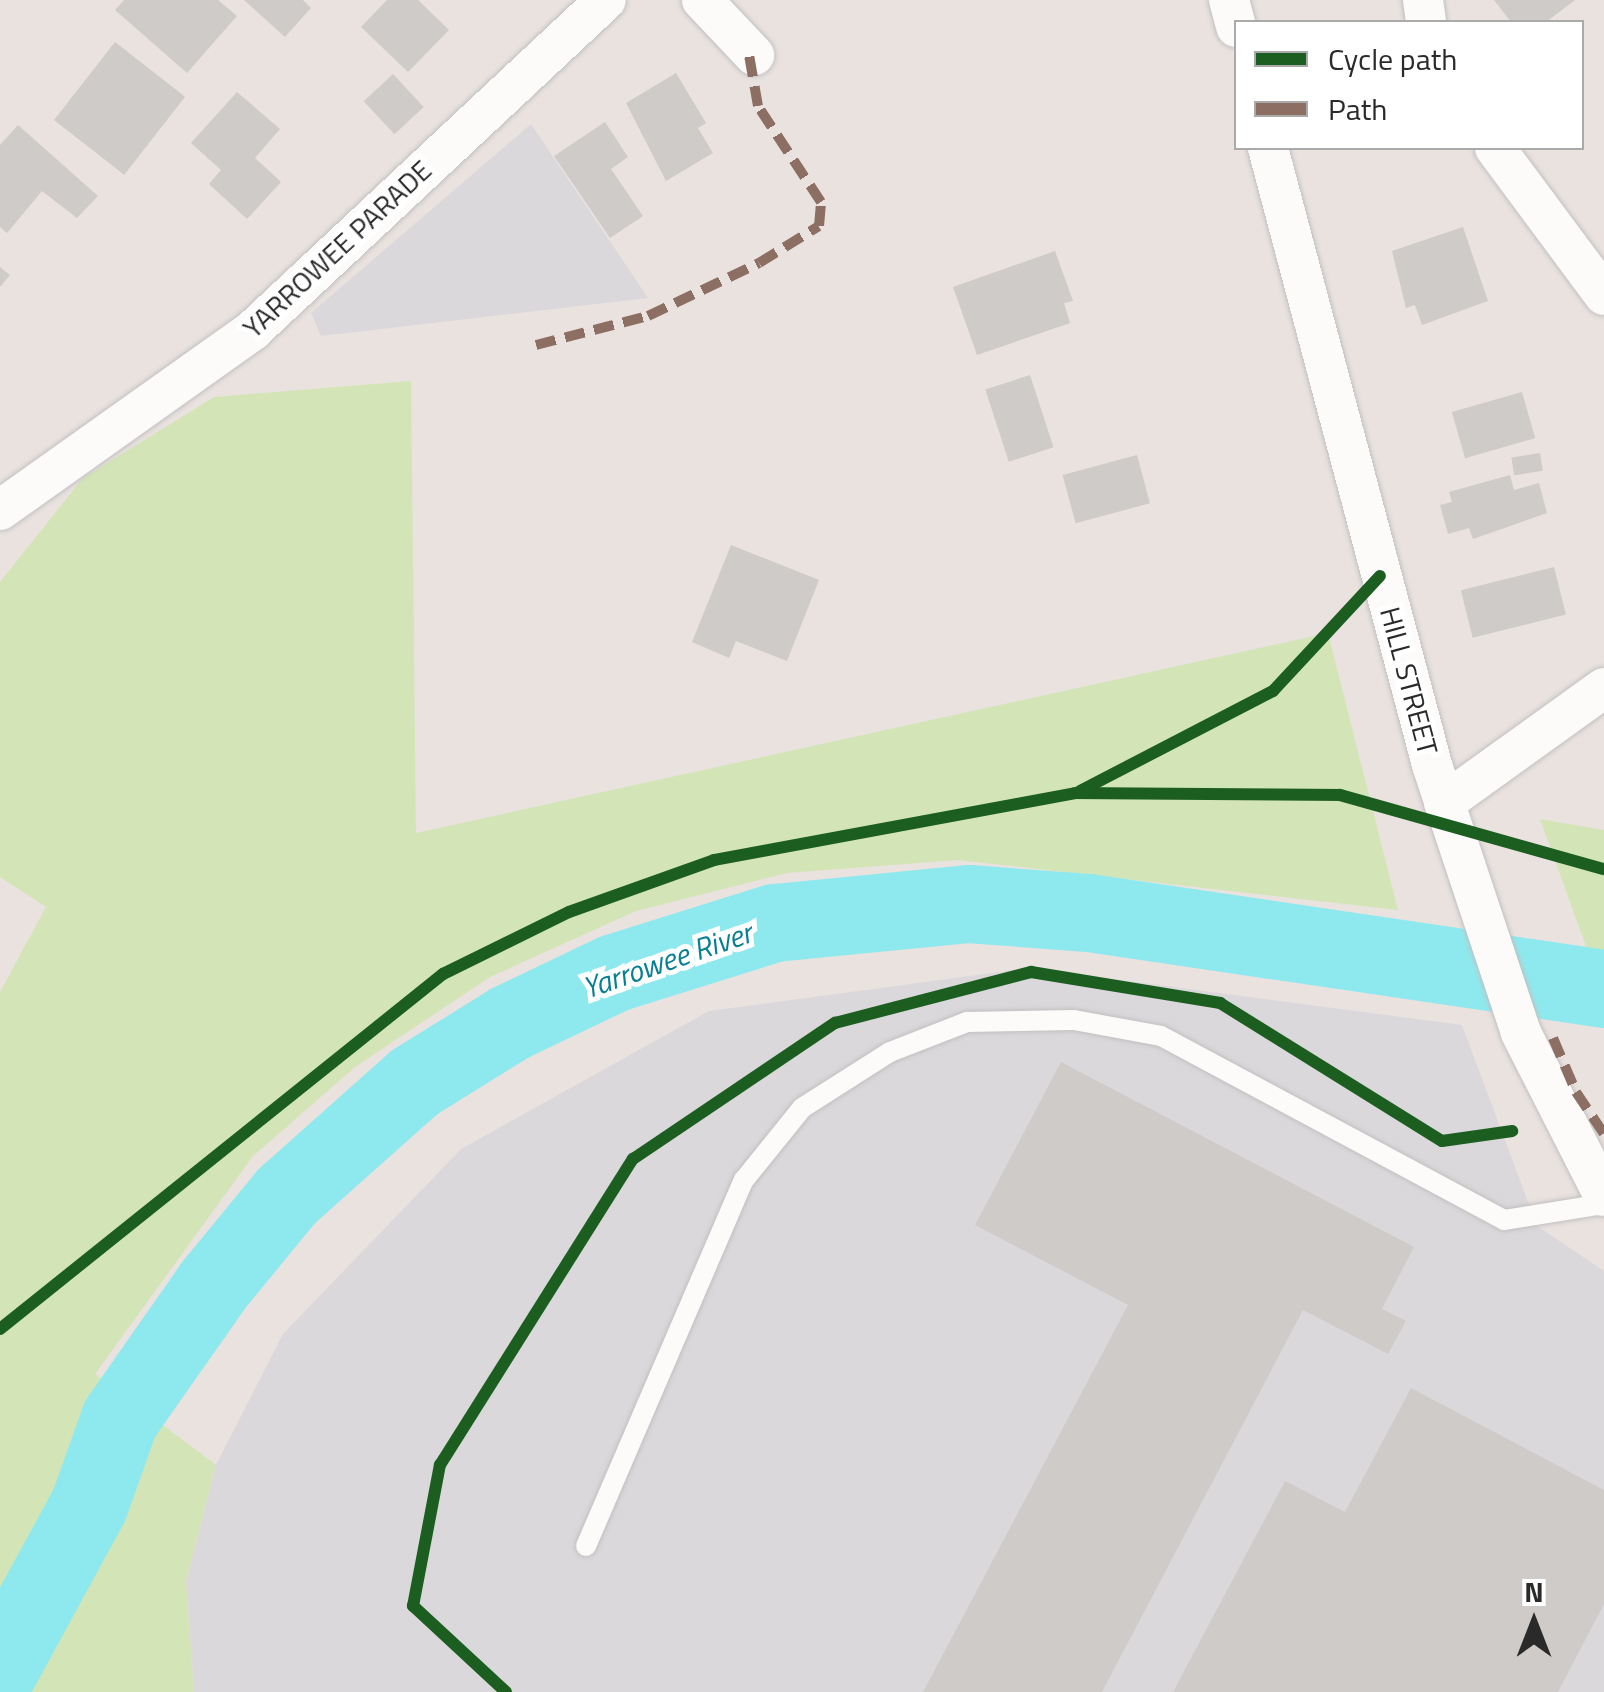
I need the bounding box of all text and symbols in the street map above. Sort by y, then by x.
legend [1234,20,1584,150]
text: Cycle path [1328,36,1457,82]
text: Path [1328,86,1387,132]
street label: YARROWEE PARADE [236,153,438,345]
street label: HILL STREET [1373,603,1445,759]
water label: Yarrowee River [578,914,756,1006]
text: N [1524,1570,1544,1613]
north arrow [1484,1572,1584,1672]

